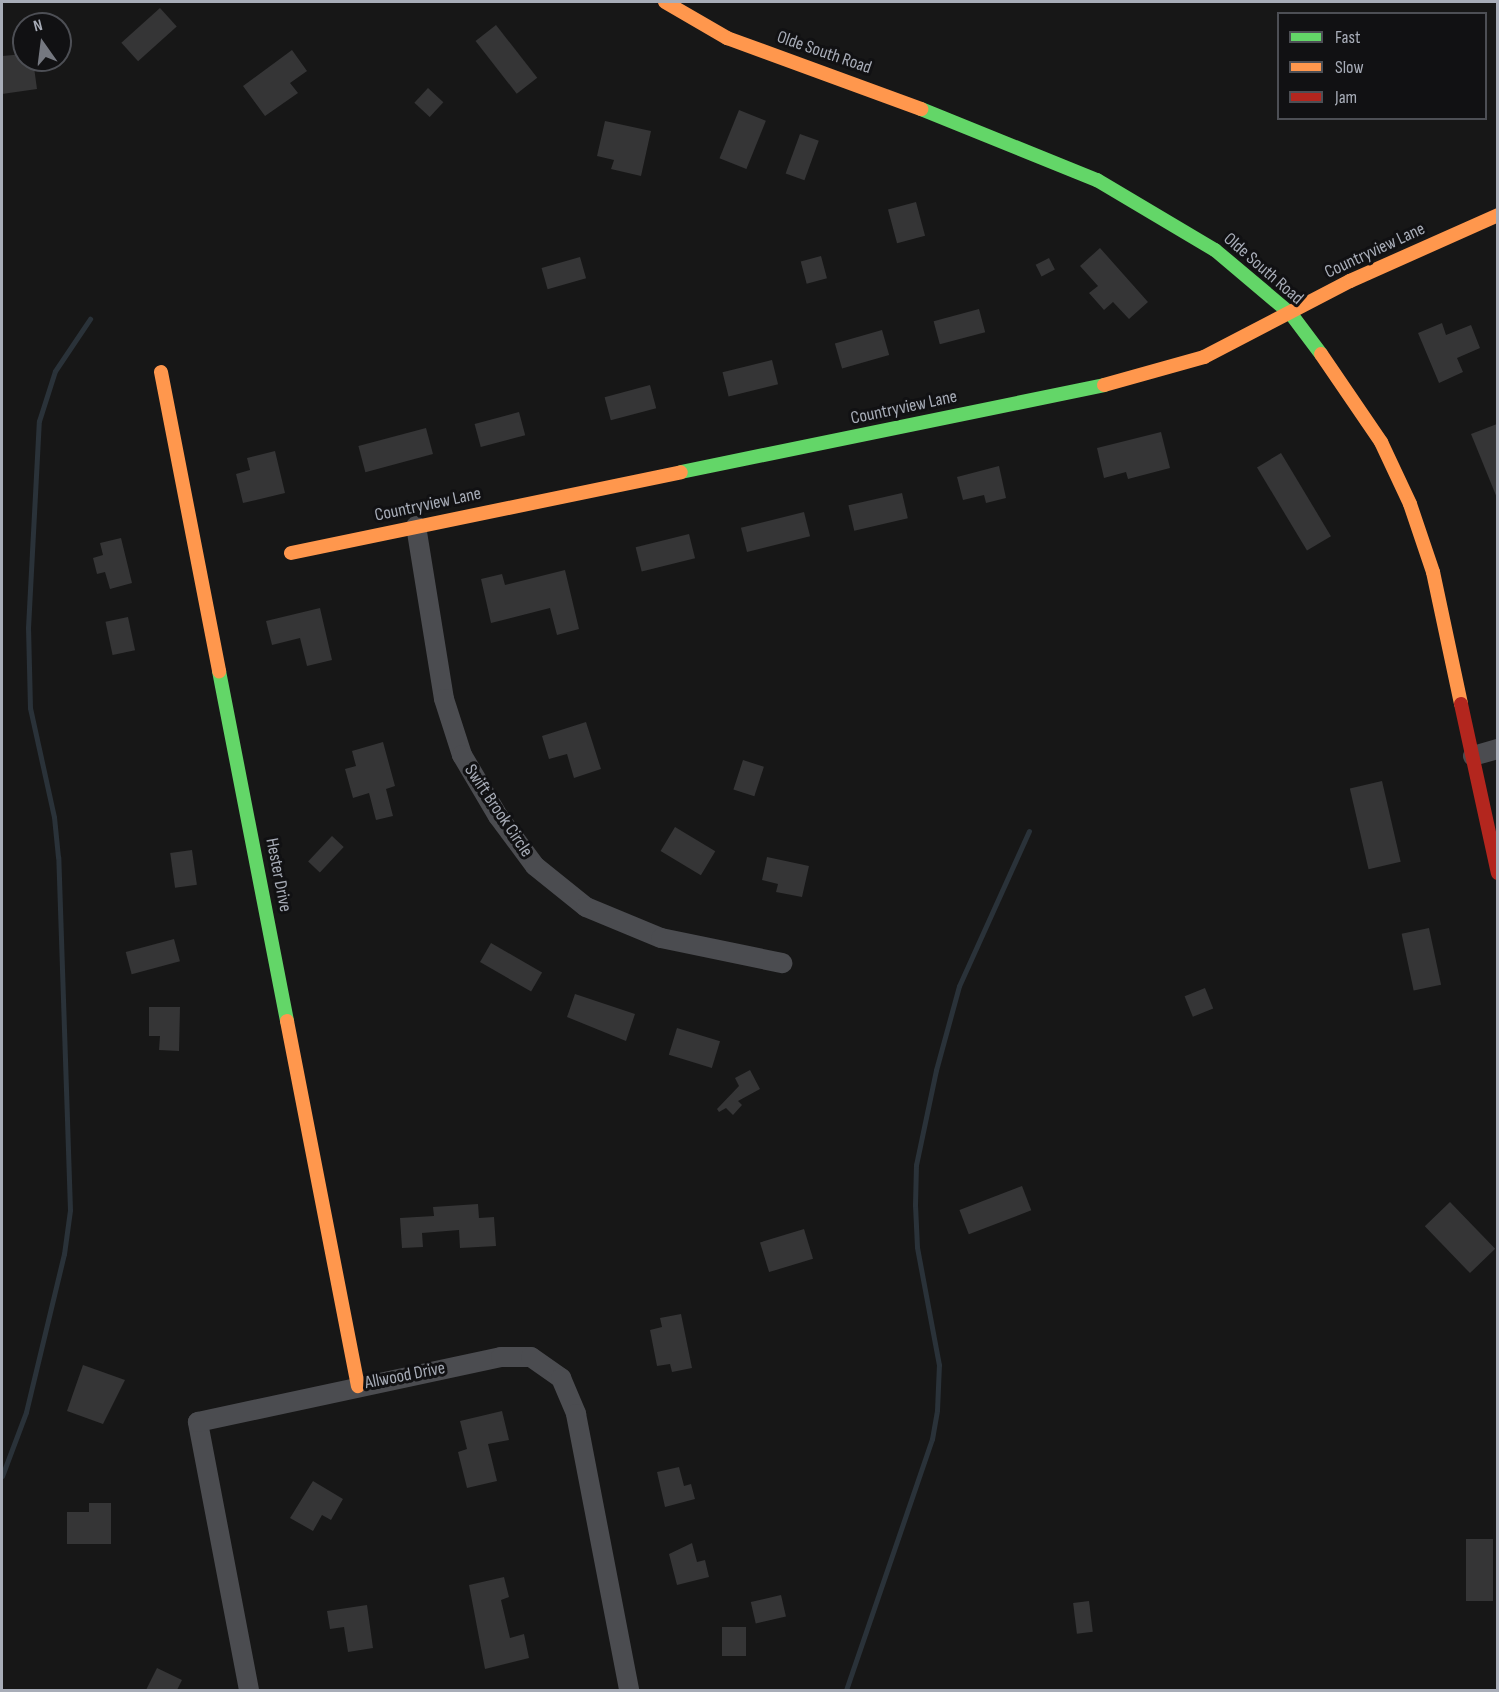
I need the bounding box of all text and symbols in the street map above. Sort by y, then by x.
north arrow [12,12,72,72]
legend [1277,12,1487,120]
text: N [32,16,44,36]
street label: Olde South Road [774,27,874,79]
text: Fast [1335,27,1360,48]
text: Slow [1335,57,1364,78]
text: Jam [1335,87,1357,108]
street label: Countryview Lane [1321,218,1429,284]
street label: Olde South Road [1219,229,1307,309]
street label: Countryview Lane [849,386,959,430]
street label: Countryview Lane [373,483,483,527]
street label: Swift Brook Circle [459,761,537,861]
street label: Hester Drive [260,836,296,914]
street label: Allwood Drive [363,1358,447,1394]

